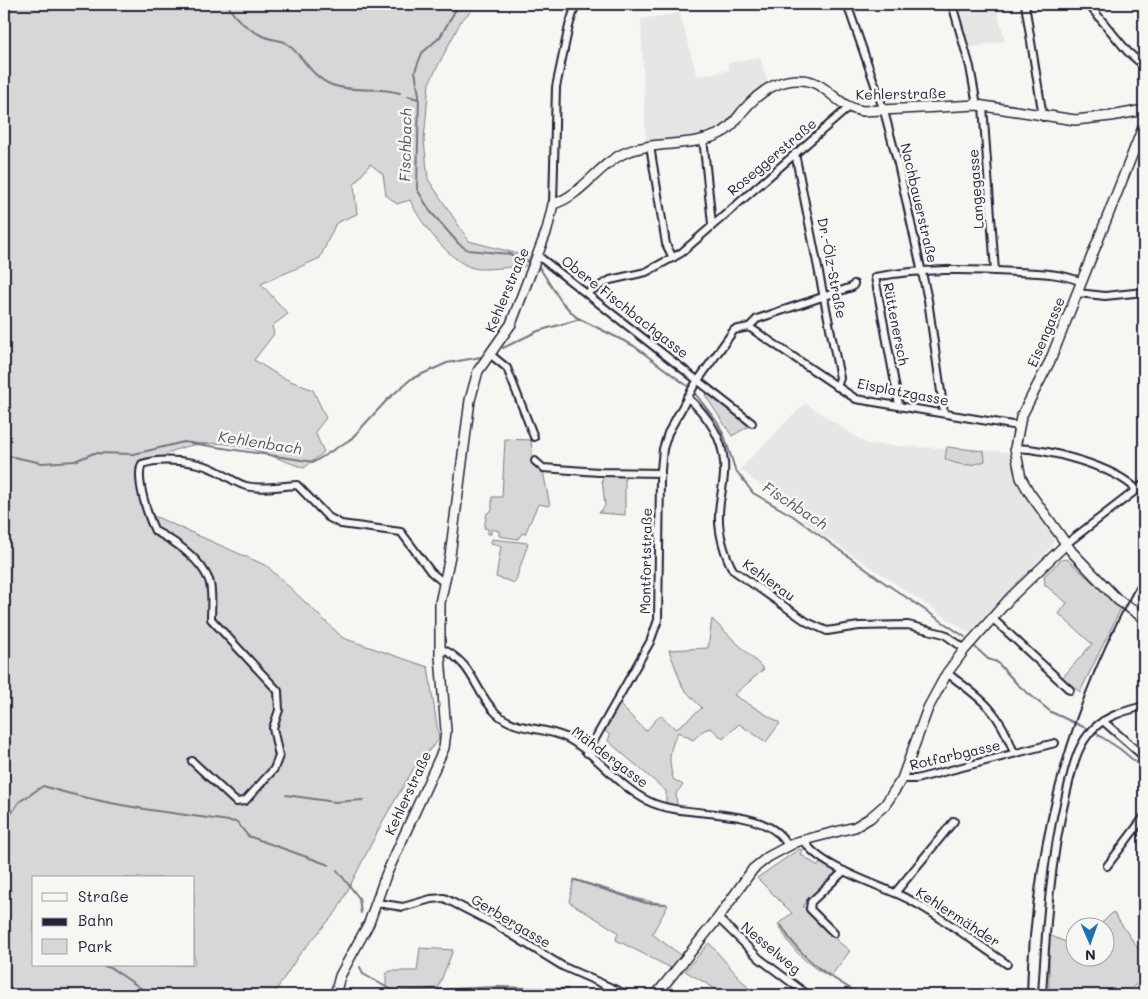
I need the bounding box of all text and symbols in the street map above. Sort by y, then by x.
street label: Kehlerstraße [856,83,946,104]
water label: Fischbach [394,108,416,182]
street label: Roseggerstraße [723,114,820,200]
street label: Nachbauerstraße [896,141,943,265]
street label: Langegasse [963,149,988,229]
street label: Dr.-Ölz-Straße [813,216,852,320]
street label: Kehlerstraße [480,244,533,335]
street label: Obere Fischbachgasse [558,251,693,362]
street label: Rüttenersch [879,281,914,367]
street label: Eisengasse [1022,294,1069,370]
street label: Eisplatzgasse [856,373,951,410]
water label: Kehlenbach [217,426,303,458]
water label: Fischbach [759,477,832,534]
street label: Montfortstraße [635,508,656,614]
street label: Kehlerau [739,554,799,605]
street label: Mähdergasse [568,721,653,792]
street label: Rotfarbgasse [908,735,1002,774]
street label: Kehlerstraße [380,748,435,838]
legend [32,876,195,966]
street label: Kehlermähder [913,882,1004,951]
text: Straße [78,886,129,906]
street label: Gerbergasse [468,889,555,952]
text: Bahn [78,910,113,930]
north arrow [1066,916,1116,966]
street label: Nesselweg [737,917,805,978]
text: Park [78,936,112,956]
text: N [1085,946,1096,965]

